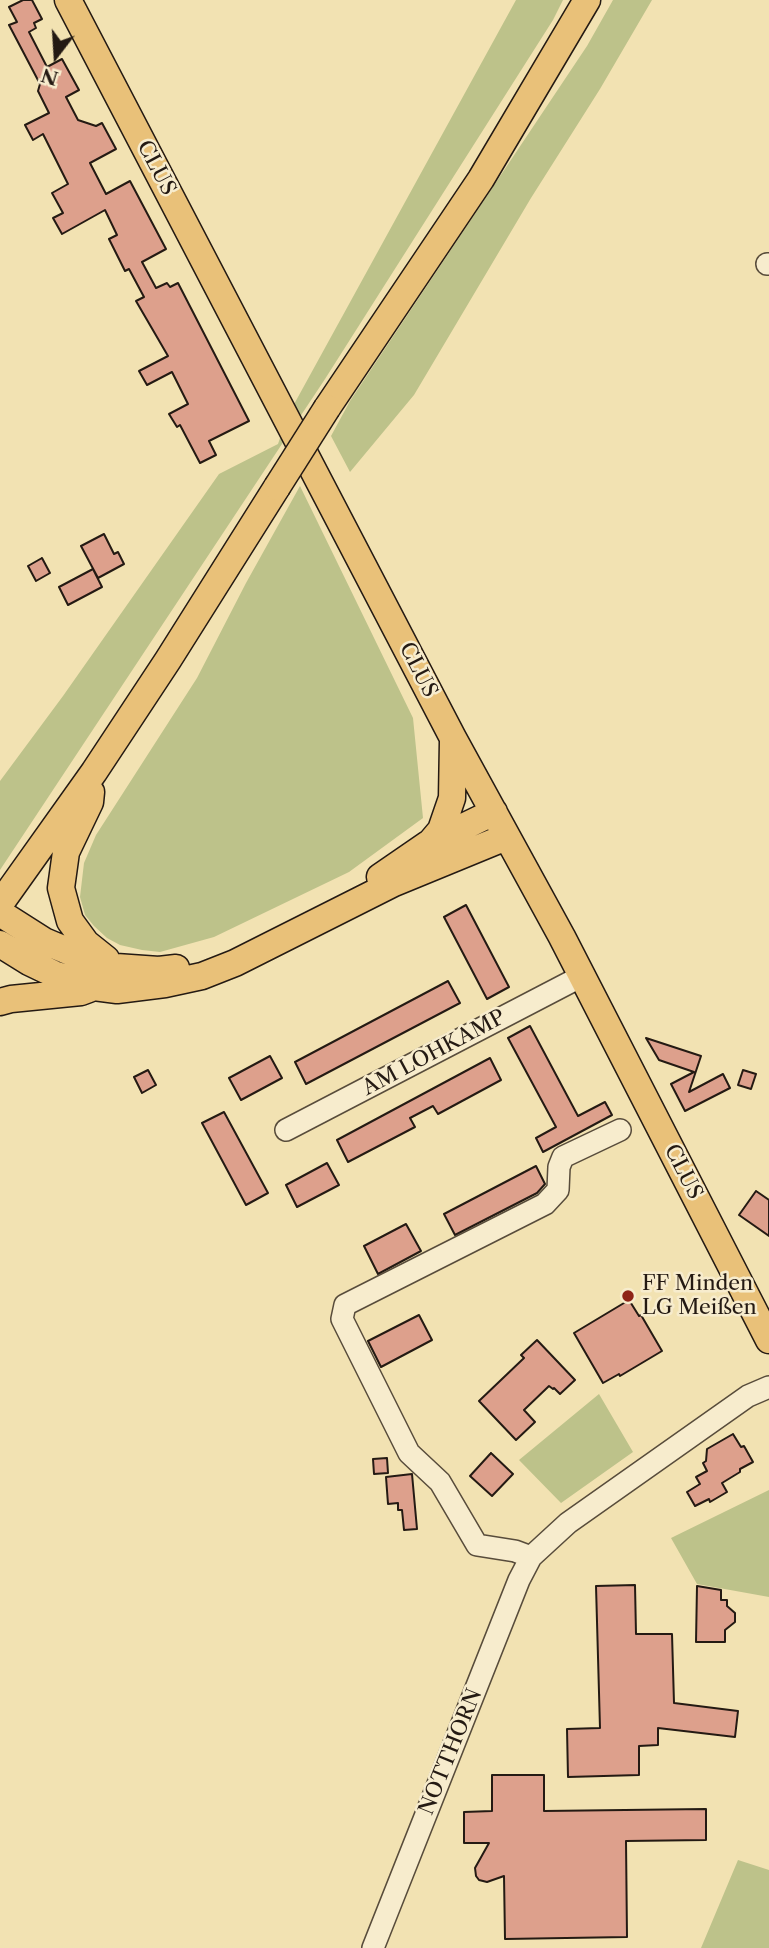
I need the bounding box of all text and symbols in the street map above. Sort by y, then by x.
north arrow [21,21,91,91]
text: N [38,63,61,90]
street label: CLUS [131,136,181,200]
street label: CLUS [394,638,442,702]
street label: AM LOHKAMP [358,1005,510,1101]
street label: CLUS [659,1140,707,1204]
place label: FF Minden LG Meißen [642,1271,757,1321]
marker: FF Minden LG Meißen [620,1288,636,1304]
street label: NOTTHORN [414,1685,488,1819]

